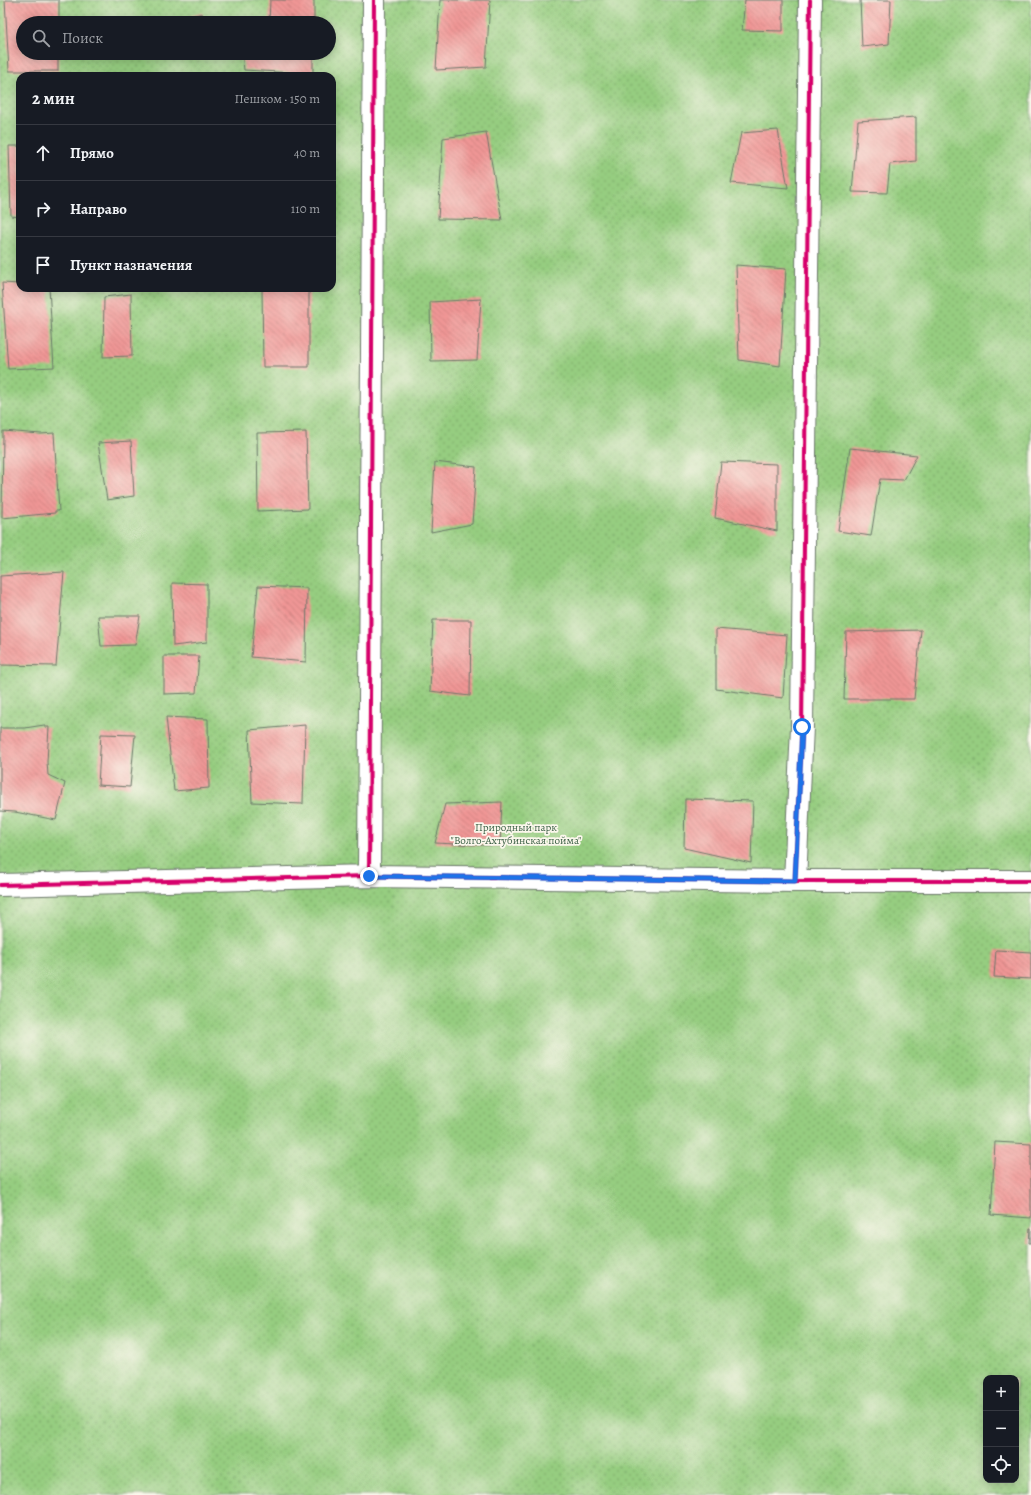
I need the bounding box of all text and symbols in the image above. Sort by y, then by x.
search box [16,16,336,60]
icon: search [30,27,52,49]
text: Поиск [62,28,103,48]
text: 2 мин [32,87,75,110]
text: Пешком · 150 m [235,90,320,107]
icon: ahead [32,142,54,164]
text: Прямо [70,143,114,163]
text: 40 m [294,144,320,161]
icon: right [32,198,54,220]
text: Направо [70,199,127,219]
text: 110 m [291,200,320,217]
icon: arrive [32,254,54,276]
text: Пункт назначения [70,255,192,275]
route start [793,718,811,736]
park label: Природный парк "Волго-Ахтубинская пойма" [451,820,581,848]
route end [360,867,378,885]
map controls [983,1375,1019,1483]
button: + [983,1375,1019,1411]
button: − [983,1411,1019,1447]
button: locate [983,1447,1019,1483]

